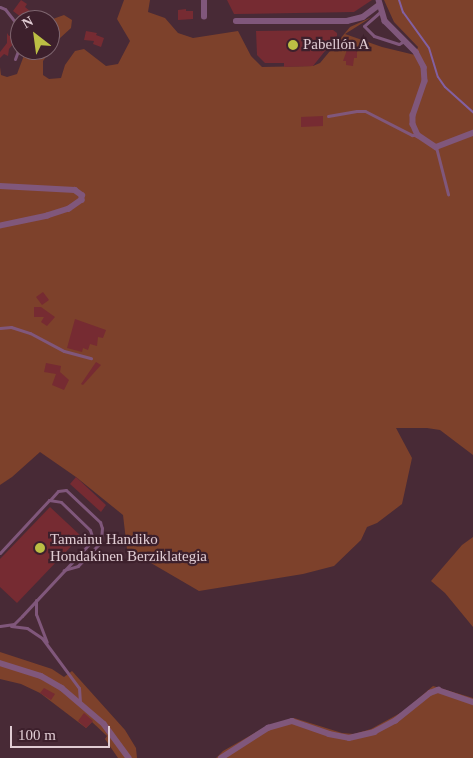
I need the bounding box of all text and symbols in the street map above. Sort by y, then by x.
north arrow [10,10,60,60]
text: N [20,13,36,31]
place label: Pabellón A [303,36,370,54]
marker: Pabellón A [287,39,299,51]
place label: Tamainu Handiko Hondakinen Berziklategia [50,530,207,565]
marker: Tamainu Handiko Hondakinen Berziklategia [34,542,46,554]
scale bar [12,716,112,748]
text: 100 m [18,727,56,743]

